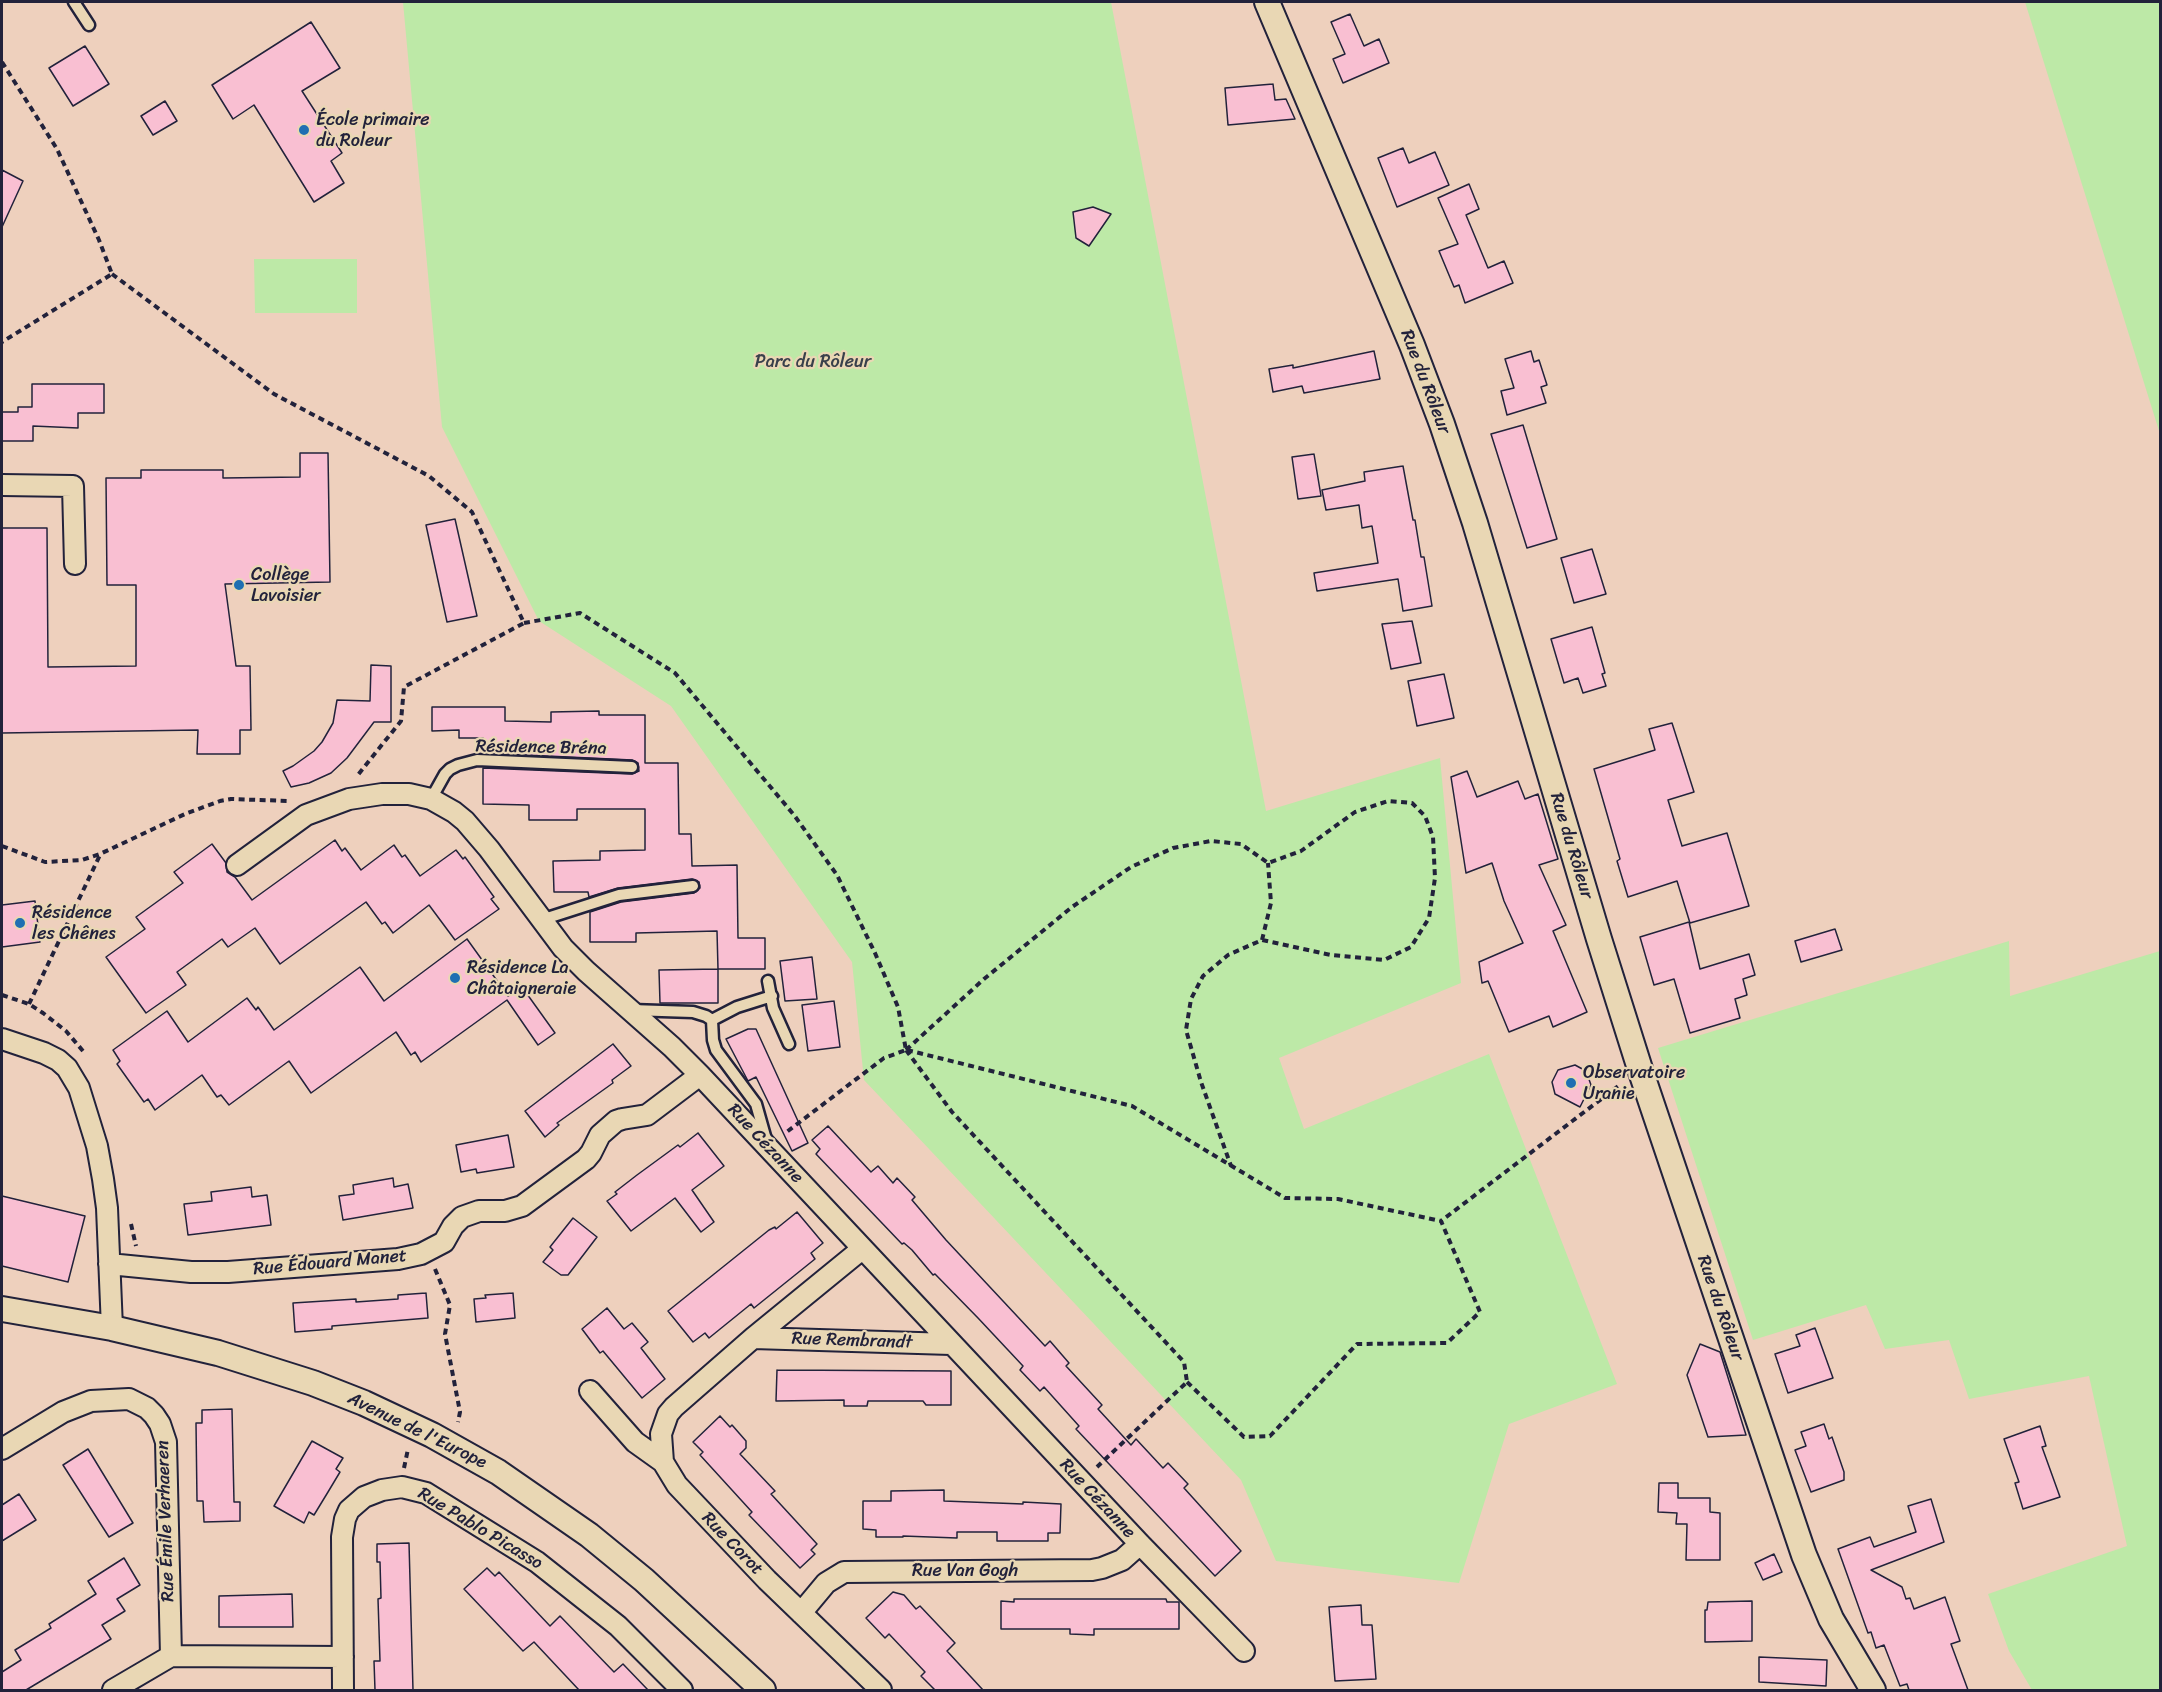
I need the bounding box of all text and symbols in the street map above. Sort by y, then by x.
place label: École primaire du Roleur [316,109,429,152]
marker: École primaire du Roleur [297,123,311,137]
street label: Rue du Rôleur [1395,327,1455,437]
park label: Parc du Rôleur [755,351,871,373]
place label: Collège Lavoisier [251,564,321,606]
marker: Collège Lavoisier [232,578,246,592]
street label: Résidence Bréna [475,736,607,760]
street label: Rue du Rôleur [1545,790,1597,902]
place label: Résidence les Chênes [32,902,116,944]
marker: Résidence les Chênes [13,916,27,930]
place label: Résidence La Châtaigneraie [467,957,576,1000]
marker: Résidence La Châtaigneraie [448,971,462,985]
place label: Observatoire Uranie [1583,1062,1685,1104]
marker: Observatoire Uranie [1564,1076,1578,1090]
street label: Rue Cézanne [723,1100,807,1188]
street label: Rue Édouard Manet [252,1246,408,1280]
street label: Rue du Rôleur [1692,1253,1748,1363]
street label: Rue Rembrandt [791,1328,913,1354]
street label: Avenue de l'Europe [344,1388,490,1474]
street label: Rue Émile Verhaeren [152,1440,180,1602]
street label: Rue Cézanne [1055,1455,1139,1543]
street label: Rue Pablo Picasso [414,1483,546,1575]
street label: Rue Corot [697,1508,767,1580]
street label: Rue Van Gogh [912,1560,1018,1582]

